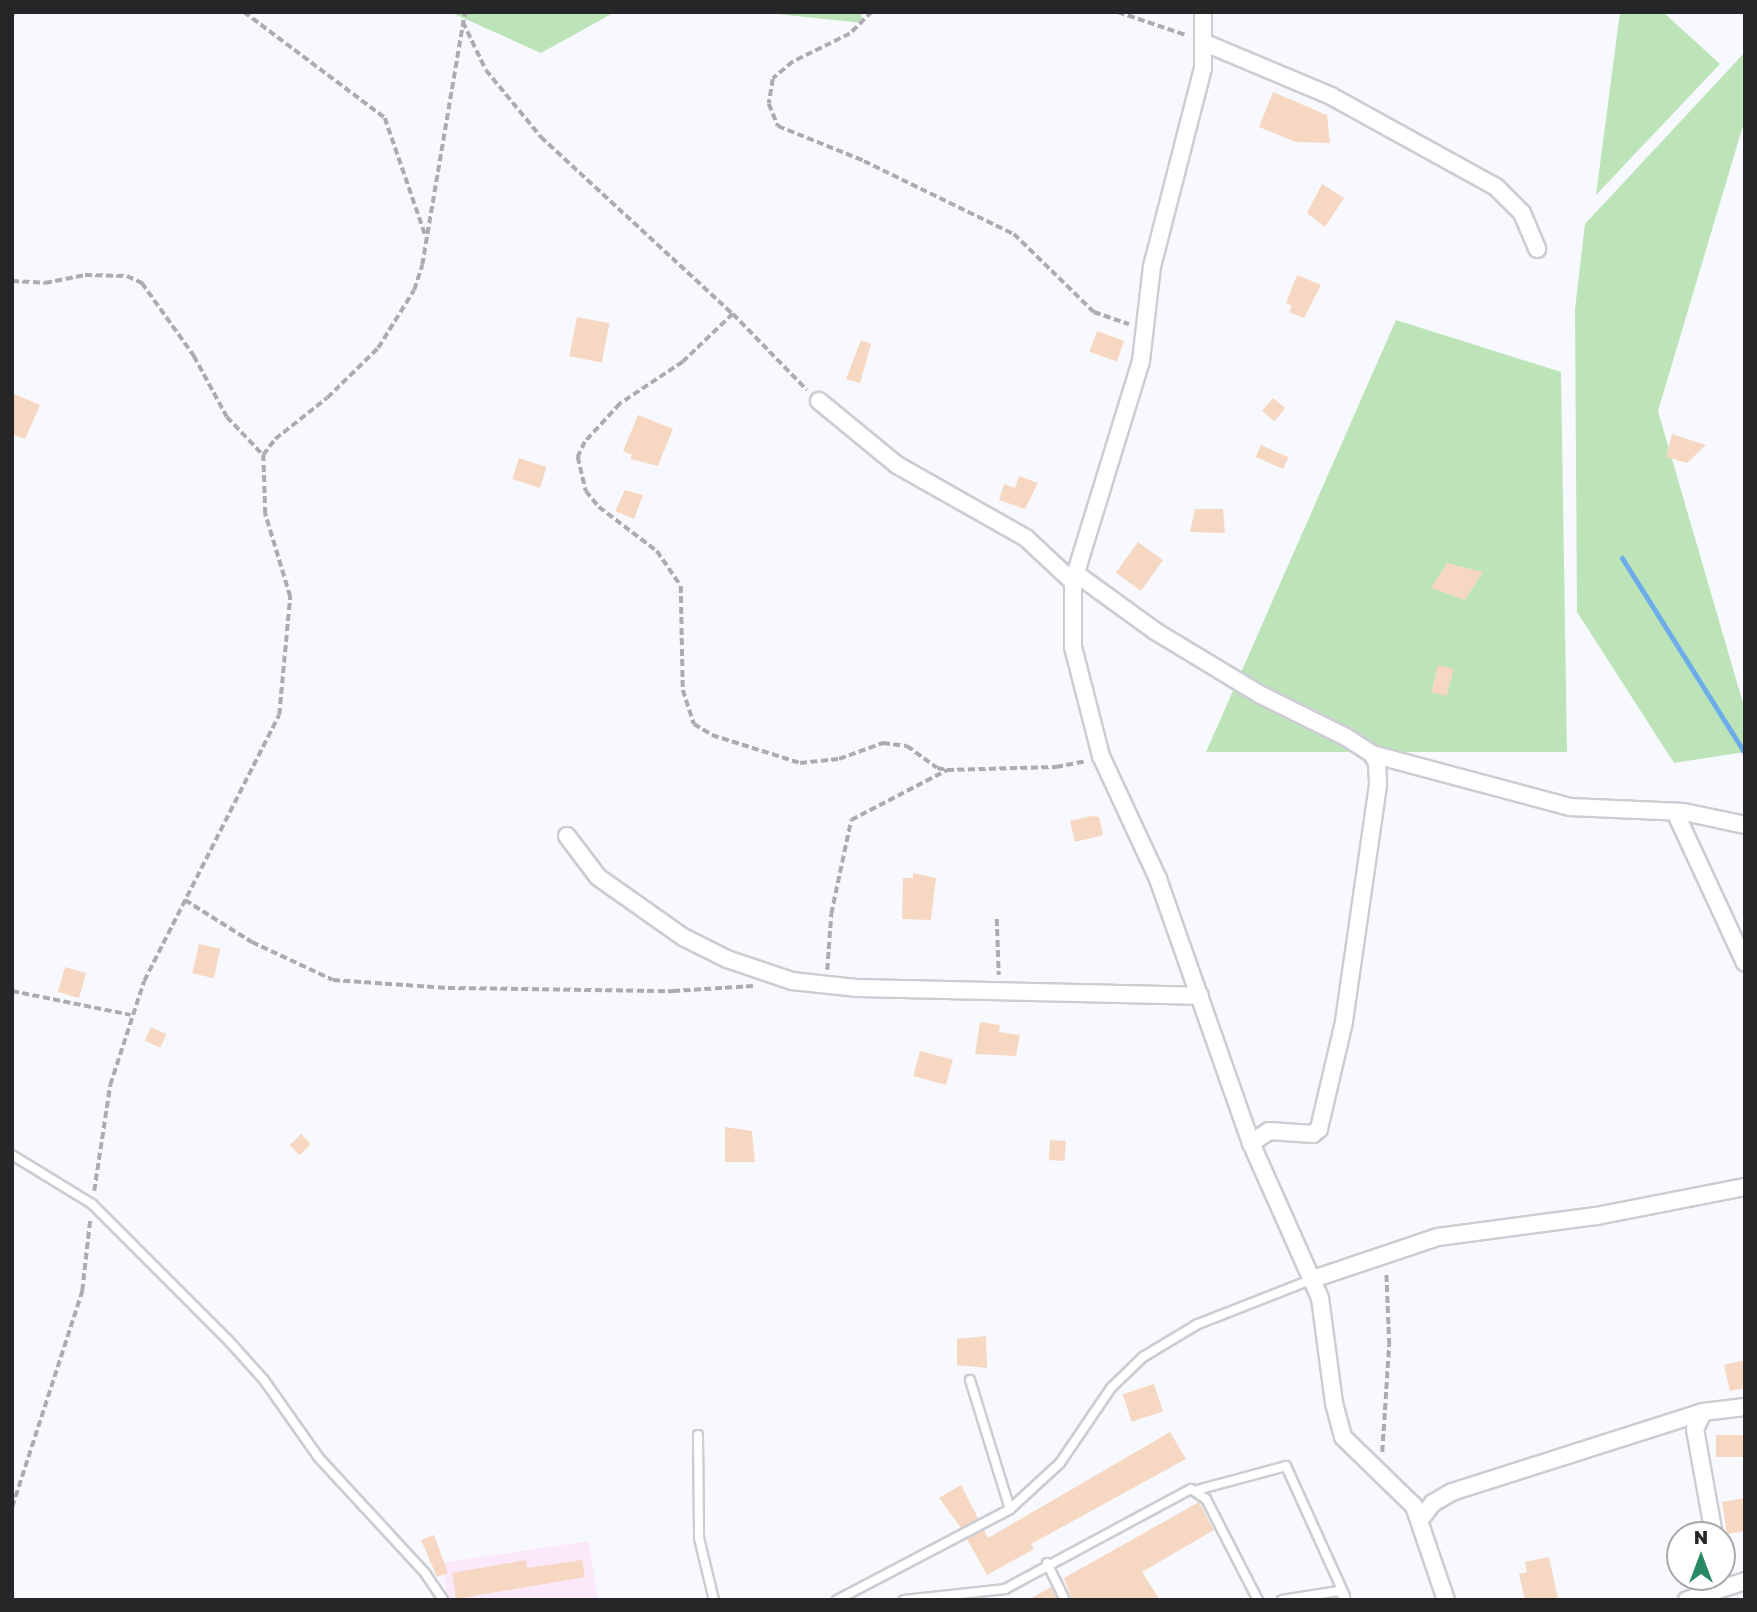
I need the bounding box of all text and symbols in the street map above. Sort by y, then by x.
north arrow [1666,1521,1736,1591]
text: N [1694,1525,1708,1548]

